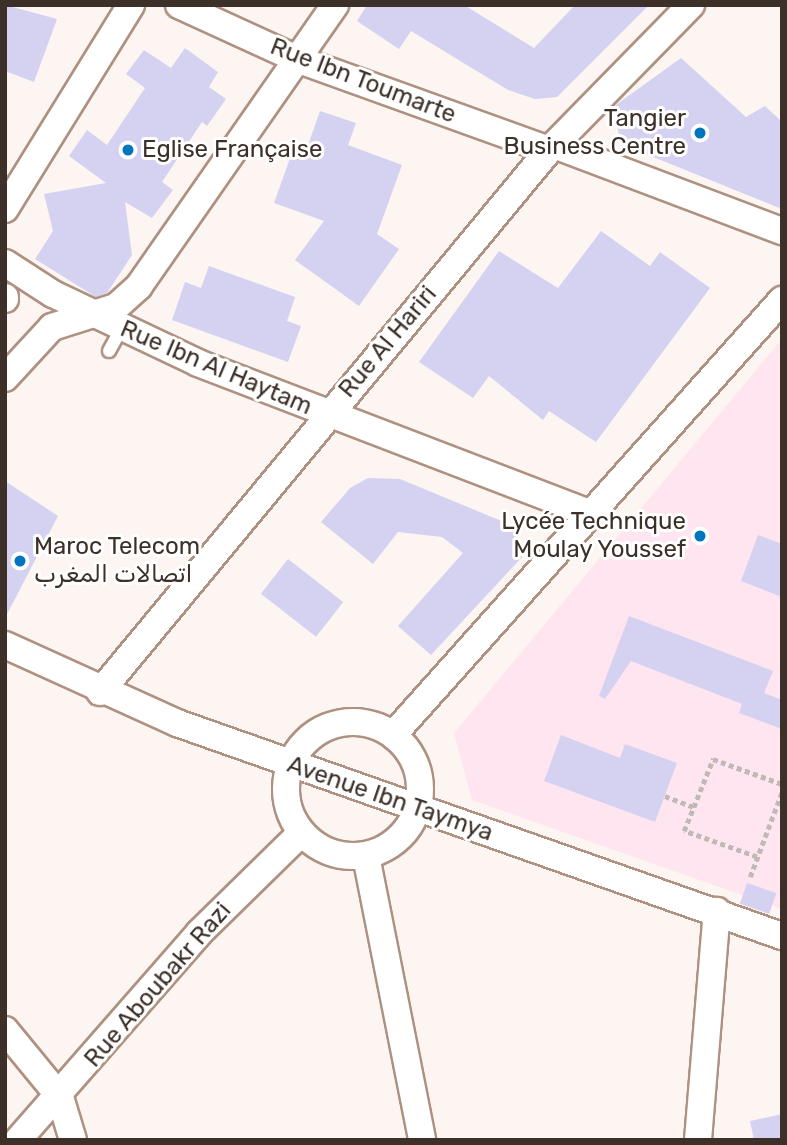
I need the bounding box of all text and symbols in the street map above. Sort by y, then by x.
street label: Rue Ibn Toumarte [266,32,460,130]
place label: Tangier Business Centre [504,105,686,161]
marker: Tangier Business Centre [692,125,708,141]
place label: Eglise Française [142,136,322,164]
marker: Eglise Française [120,142,136,158]
street label: Rue Al Hariri [333,280,443,404]
street label: Rue Ibn Al Haytam [116,315,316,421]
place label: Lycée Technique Moulay Youssef [501,508,686,564]
marker: Lycée Technique Moulay Youssef [692,528,708,544]
place label: Maroc Telecom اتصالات المغرب [34,533,201,589]
marker: Maroc Telecom اتصالات المغرب [12,553,28,569]
street label: Avenue Ibn Taymya [283,750,497,848]
street label: Rue Aboubakr Razi [78,896,238,1074]

